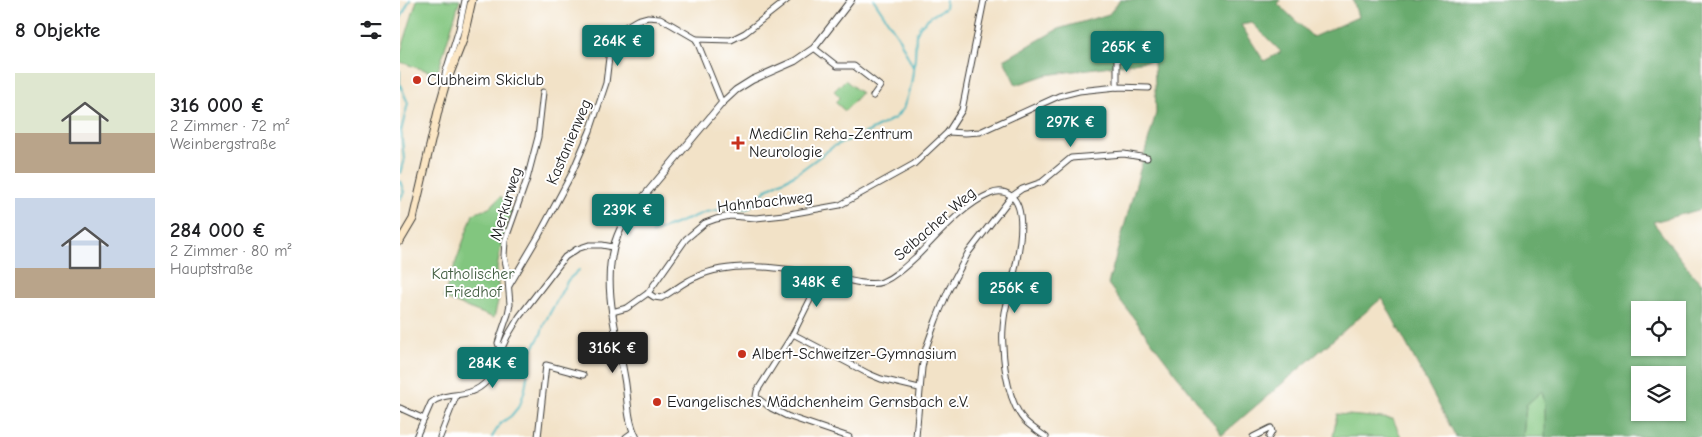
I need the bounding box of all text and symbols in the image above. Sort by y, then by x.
icon: filters [357,16,385,44]
text: 8 Objekte [15,18,100,42]
pin: 264K € [577,24,659,67]
pin: 265K € [1086,30,1168,73]
text: 264K € [593,32,643,50]
text: 265K € [1102,38,1152,56]
place label: Clubheim Skiclub [427,71,544,89]
marker: Clubheim Skiclub [411,74,423,86]
icon: home [55,93,115,153]
text: 316 000 € [170,93,265,117]
street label: Kastanienweg [543,96,595,188]
pin: 297K € [1030,106,1112,148]
text: 297K € [1046,113,1096,131]
text: 2 Zimmer · 72 m² [170,117,290,135]
place label: MediClin Reha-Zentrum Neurologie [749,125,913,161]
text: Weinbergstraße [170,135,276,153]
marker: MediClin Reha-Zentrum Neurologie [731,136,745,150]
street label: Merkurweg [486,165,526,243]
street label: Selbacher Weg [890,184,980,264]
street label: Hahnbachweg [716,188,814,216]
pin: 239K € [587,194,669,236]
text: 239K € [603,201,653,219]
icon: home [55,218,115,278]
text: 284 000 € [170,218,267,242]
text: 2 Zimmer · 80 m² [170,242,292,260]
text: Hauptstraße [170,260,253,278]
park label: Katholischer Friedhof [431,265,515,301]
pin: 348K € [776,266,858,308]
pin: 256K € [974,272,1056,314]
text: 348K € [792,273,842,291]
text: 256K € [990,279,1040,297]
map controls [1631,301,1686,421]
button: locate [1631,301,1686,356]
pin: 316K € [572,332,654,374]
text: 316K € [589,339,637,357]
place label: Albert-Schweitzer-Gymnasium [752,345,957,363]
pin: 284K € [452,346,534,389]
marker: Albert-Schweitzer-Gymnasium [736,348,748,360]
text: 284K € [468,354,518,372]
button: layers [1631,366,1686,421]
place label: Evangelisches Mädchenheim Gernsbach e.V. [667,393,968,411]
marker: Evangelisches Mädchenheim Gernsbach e.V. [651,396,663,408]

